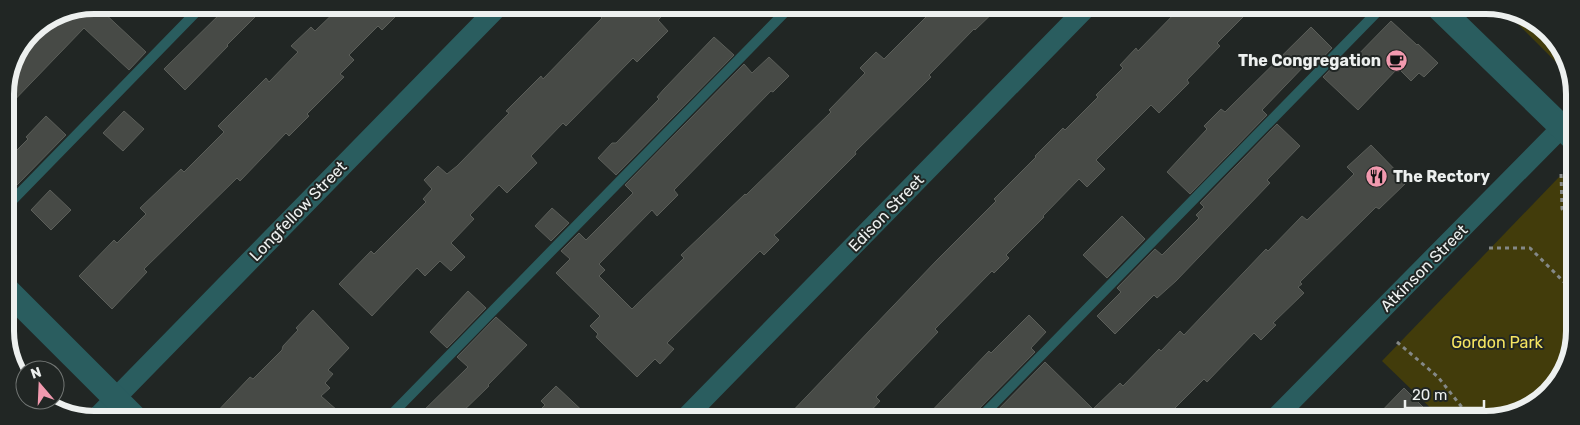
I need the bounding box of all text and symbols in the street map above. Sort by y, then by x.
cafe icon: The Congregation [1385,48,1409,72]
place label: The Congregation [1238,51,1381,70]
street label: Longfellow Street [245,157,351,265]
restaurant icon: The Rectory [1365,164,1389,188]
place label: The Rectory [1393,167,1491,186]
street label: Edison Street [844,170,928,256]
street label: Atkinson Street [1376,220,1472,316]
park label: Gordon Park [1451,333,1544,352]
north arrow [15,360,65,410]
text: N [28,364,43,383]
scale bar [1405,378,1484,410]
text: 20 m [1412,386,1447,404]

